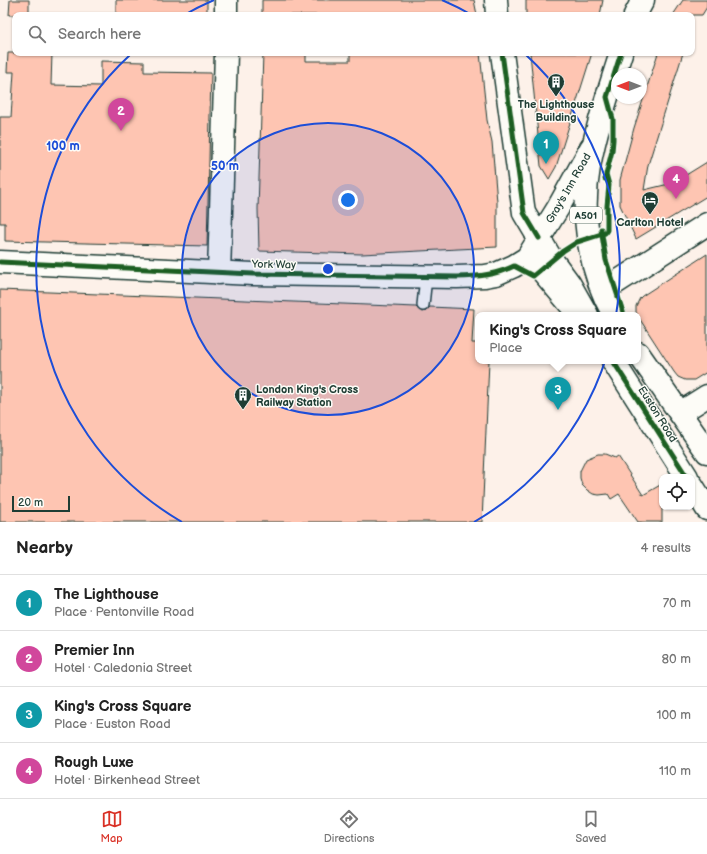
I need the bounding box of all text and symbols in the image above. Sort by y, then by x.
search box [12,12,695,56]
icon: search [26,23,48,45]
text: Search here [58,25,141,44]
north arrow [611,68,647,104]
building icon: The Lighthouse Building [546,72,566,97]
pin: 2 [108,98,134,131]
place label: The Lighthouse Building [518,98,594,124]
pin: 1 [533,131,559,164]
text: 100 m [46,139,80,154]
street label: Gray's Inn Road [543,151,594,226]
text: 50 m [211,159,239,174]
pin: 4 [663,166,689,199]
your location [338,190,358,210]
hotel icon: Carlton Hotel [640,190,660,215]
road number: A501 [570,207,602,223]
place label: Carlton Hotel [616,216,684,229]
street label: York Way [251,258,296,271]
centre of rings [321,262,335,276]
popup [475,312,641,364]
text: King's Cross Square [489,321,627,340]
text: Place [489,340,522,356]
pin: 3 [545,377,571,410]
place label: London King's Cross Railway Station [256,383,359,409]
street label: Euston Road [635,384,680,445]
building icon: London King's Cross Railway Station [233,385,253,410]
map controls [659,474,695,510]
button: locate [659,474,695,510]
scale bar [12,494,70,513]
text: 20 m [18,496,43,509]
text: Nearby [16,538,73,558]
text: 4 results [641,540,691,556]
text: The Lighthouse [54,585,159,604]
text: 1 [26,595,32,611]
text: 70 m [663,595,691,611]
text: Place · Pentonville Road [54,604,194,620]
text: Premier Inn [54,641,135,660]
text: 2 [25,651,33,667]
text: 80 m [662,651,691,667]
text: Hotel · Caledonia Street [54,660,192,676]
text: King's Cross Square [54,697,191,716]
text: 3 [25,707,33,723]
text: 100 m [656,707,691,723]
text: Place · Euston Road [54,716,171,732]
text: Rough Luxe [54,753,134,772]
text: 4 [25,763,33,779]
text: 110 m [659,763,691,779]
text: Hotel · Birkenhead Street [54,772,200,788]
tab: Map [101,808,123,845]
tab: Directions [324,808,374,845]
tab: Saved [576,808,606,845]

